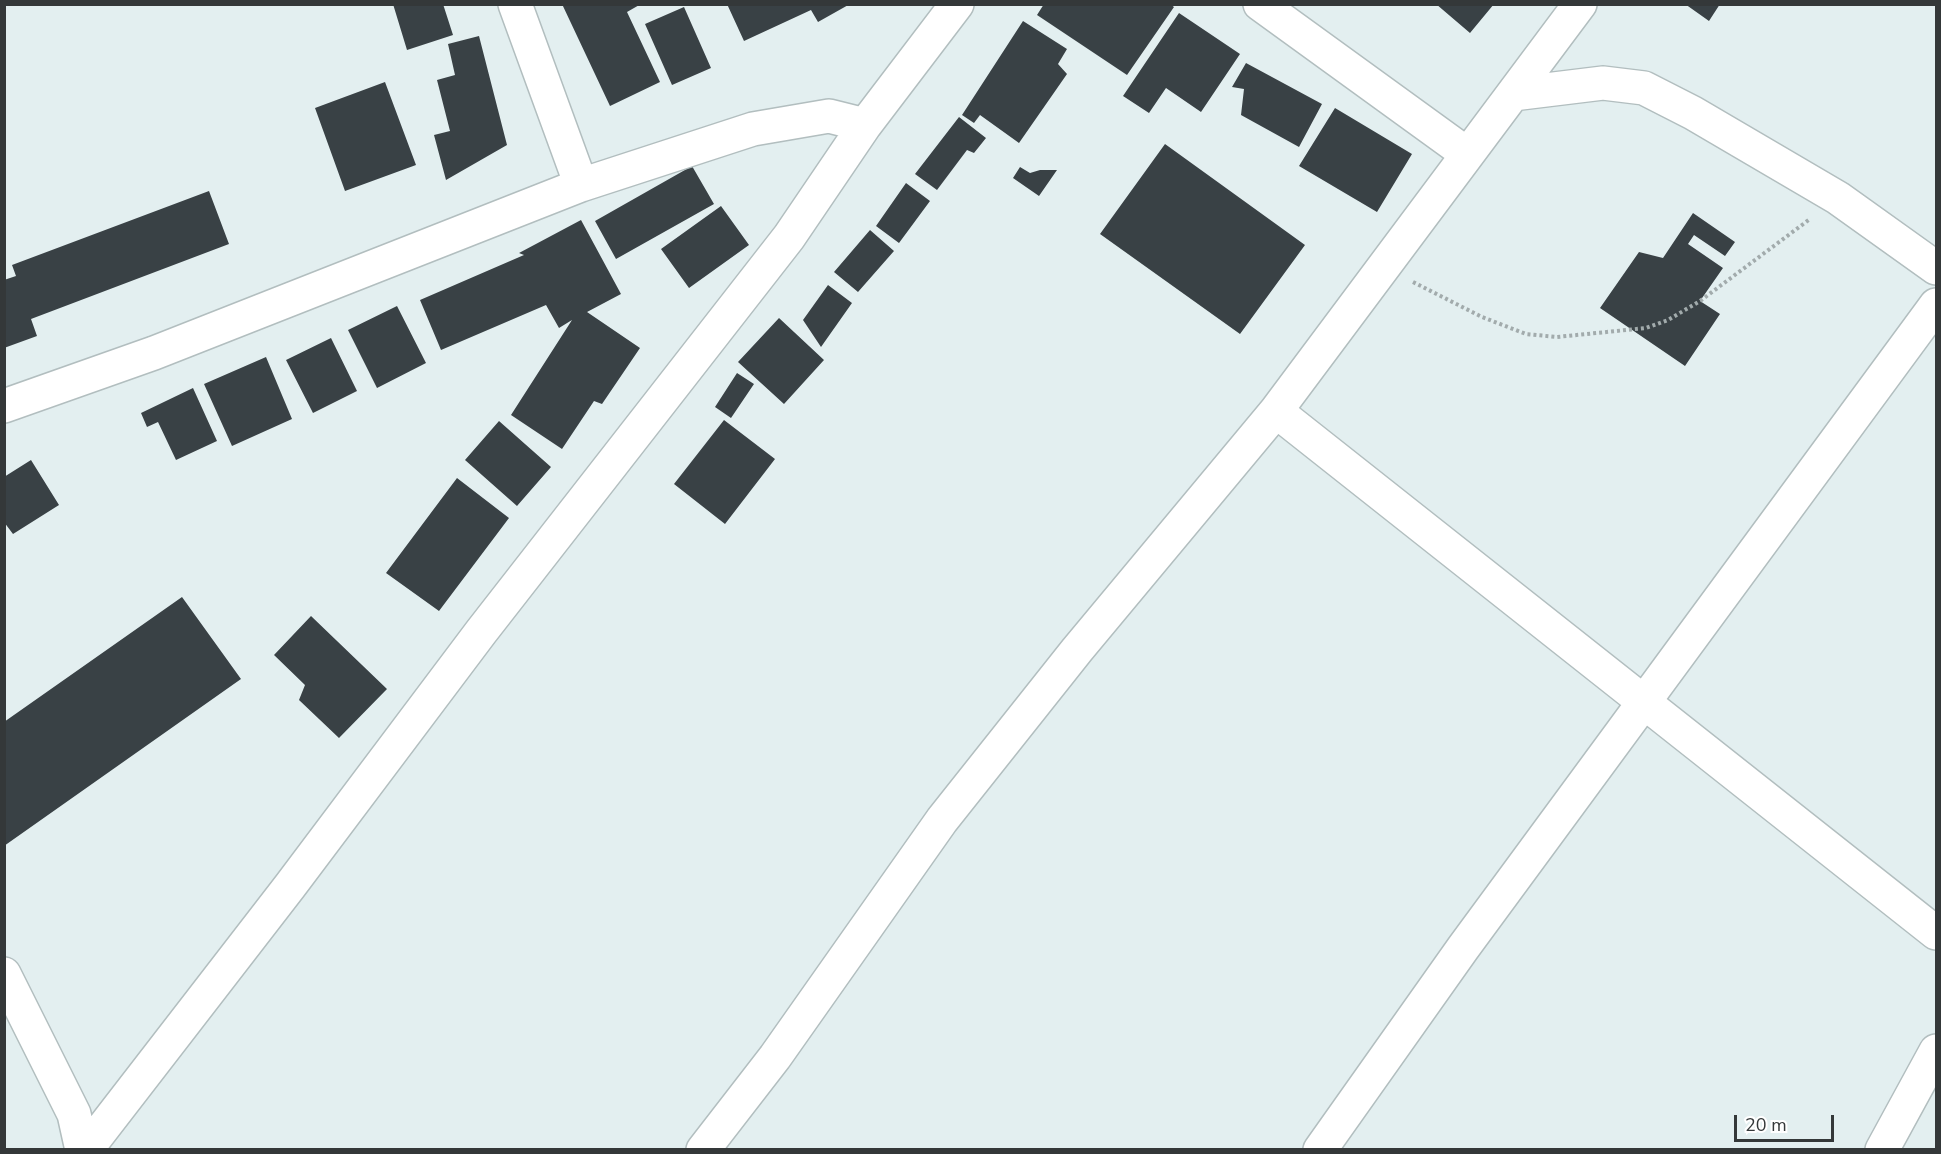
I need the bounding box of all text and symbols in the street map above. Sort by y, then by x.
scale bar [1737,1103,1838,1141]
text: 20 m [1745,1113,1787,1137]

